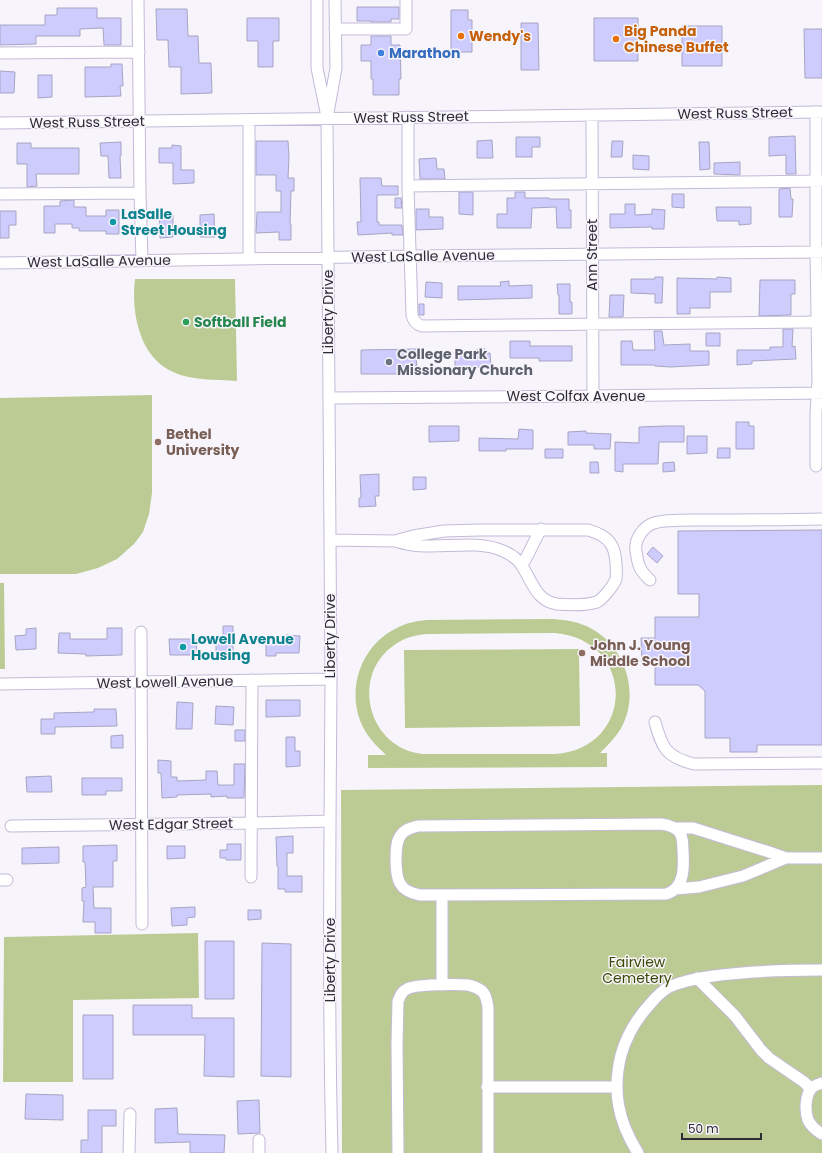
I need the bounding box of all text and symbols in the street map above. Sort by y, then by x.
place label: Big Panda Chinese Buffet [624,21,729,57]
place label: Wendy's [469,26,531,46]
marker: Wendy's [456,31,466,41]
marker: Big Panda Chinese Buffet [611,34,621,44]
place label: Marathon [389,43,460,63]
marker: Marathon [376,48,386,58]
street label: West Russ Street [677,102,793,124]
street label: West Russ Street [353,106,469,128]
street label: West Russ Street [29,111,145,133]
place label: LaSalle Street Housing [121,204,227,240]
marker: LaSalle Street Housing [108,217,118,227]
street label: Ann Street [582,219,602,291]
street label: West LaSalle Avenue [351,245,495,267]
street label: West LaSalle Avenue [27,250,171,272]
street label: Liberty Drive [318,269,338,354]
place label: Softball Field [194,312,287,332]
marker: Softball Field [181,317,191,327]
place label: College Park Missionary Church [397,344,533,380]
marker: College Park Missionary Church [384,357,394,367]
street label: West Colfax Avenue [507,386,646,406]
place label: Bethel University [166,424,239,460]
marker: Bethel University [153,437,163,447]
street label: Liberty Drive [320,593,340,678]
place label: Lowell Avenue Housing [191,629,294,665]
place label: John J. Young Middle School [590,635,691,671]
marker: Lowell Avenue Housing [178,642,188,652]
marker: John J. Young Middle School [577,648,587,658]
street label: West Lowell Avenue [96,671,234,693]
street label: West Edgar Street [109,813,233,835]
street label: Liberty Drive [320,917,340,1002]
park label: Fairview Cemetery [602,952,672,988]
scale bar [682,1115,761,1141]
text: 50 m [688,1120,719,1137]

